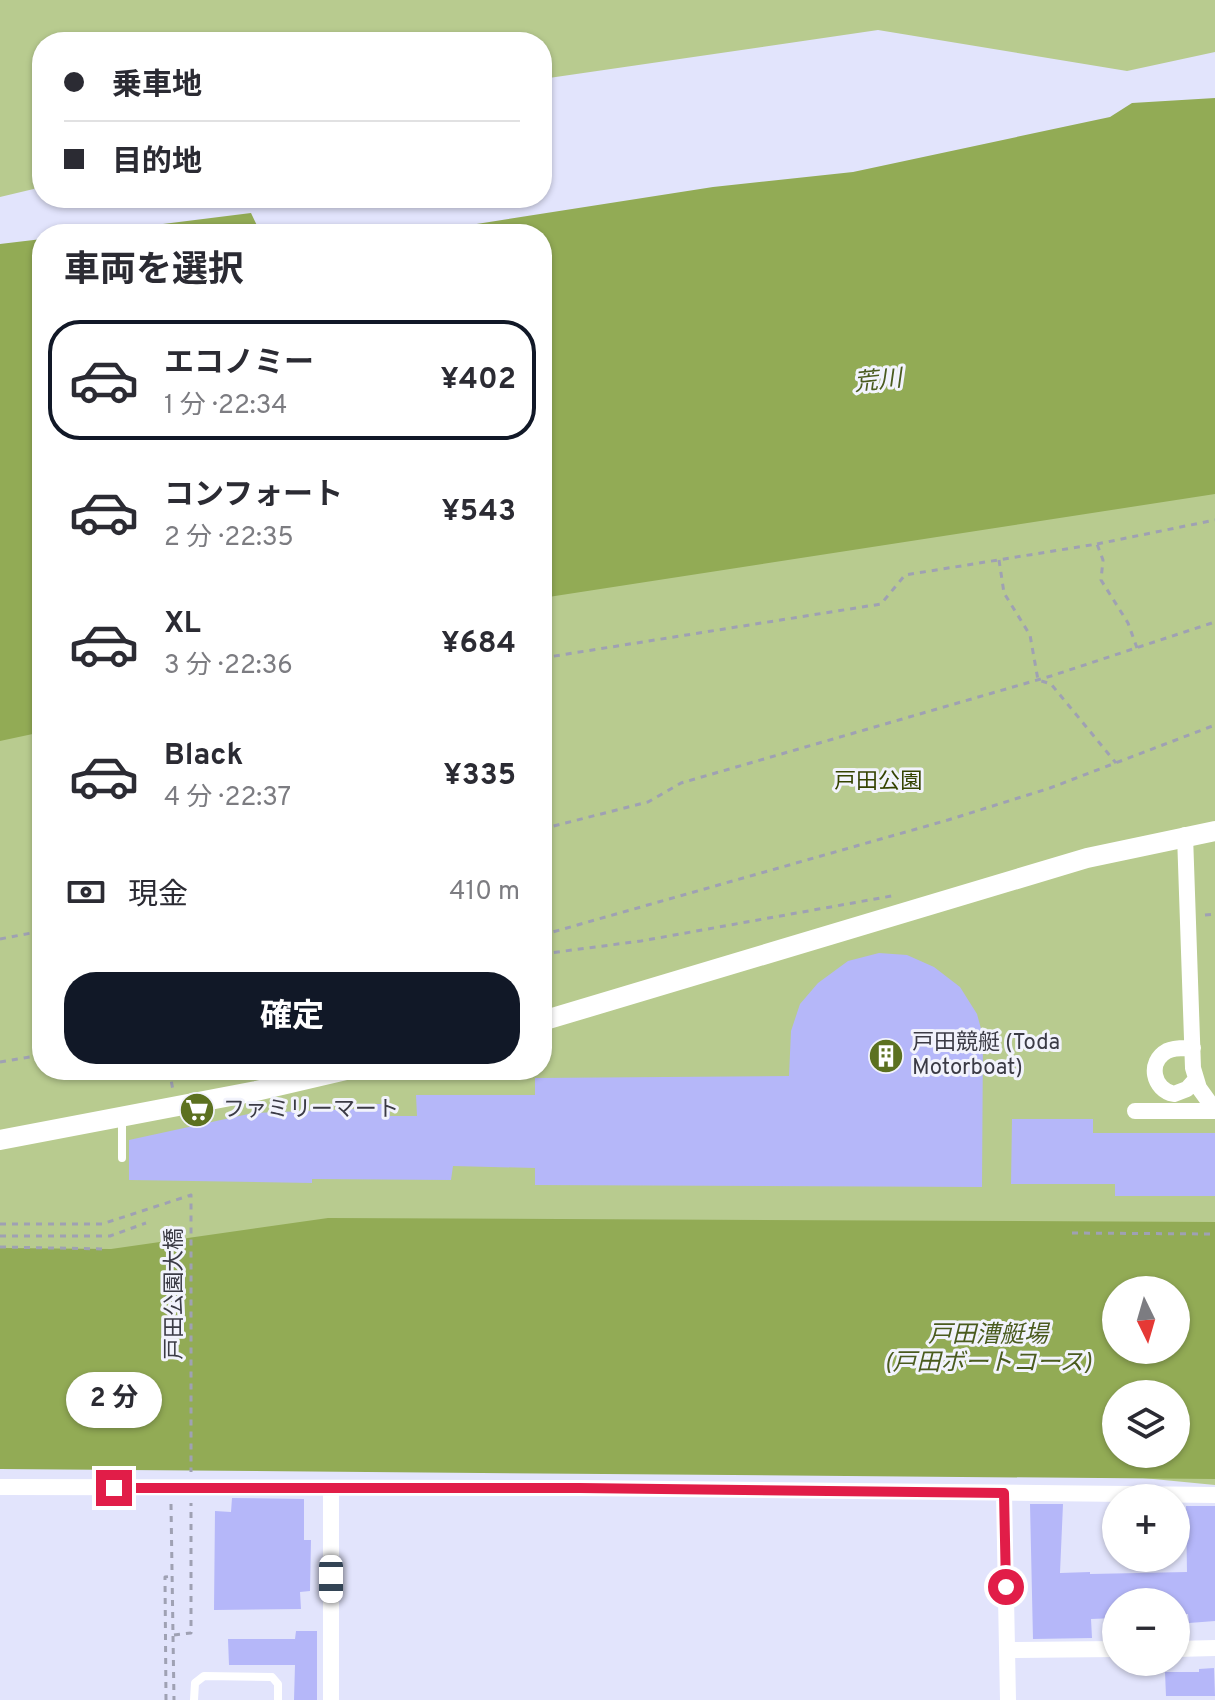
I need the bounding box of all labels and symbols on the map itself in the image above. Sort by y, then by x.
water label: 荒川 [853,364,906,399]
park label: 戸田公園 [834,769,922,796]
place label: 戸田競艇 (Toda Motorboat) [912,1030,1060,1082]
building icon: 戸田競艇 (Toda Motorboat) [867,1037,905,1075]
supermarket icon: ファミリーマート [178,1091,216,1129]
place label: ファミリーマート [223,1097,399,1124]
street label: 戸田公園大橋 [162,1228,189,1360]
north arrow [1102,1276,1190,1364]
water label: 戸田漕艇場 (戸田ボートコース) [884,1321,1092,1379]
callout: 2 分 [66,1372,162,1428]
route end [96,1470,132,1506]
car [319,1555,343,1603]
route start [988,1569,1024,1605]

